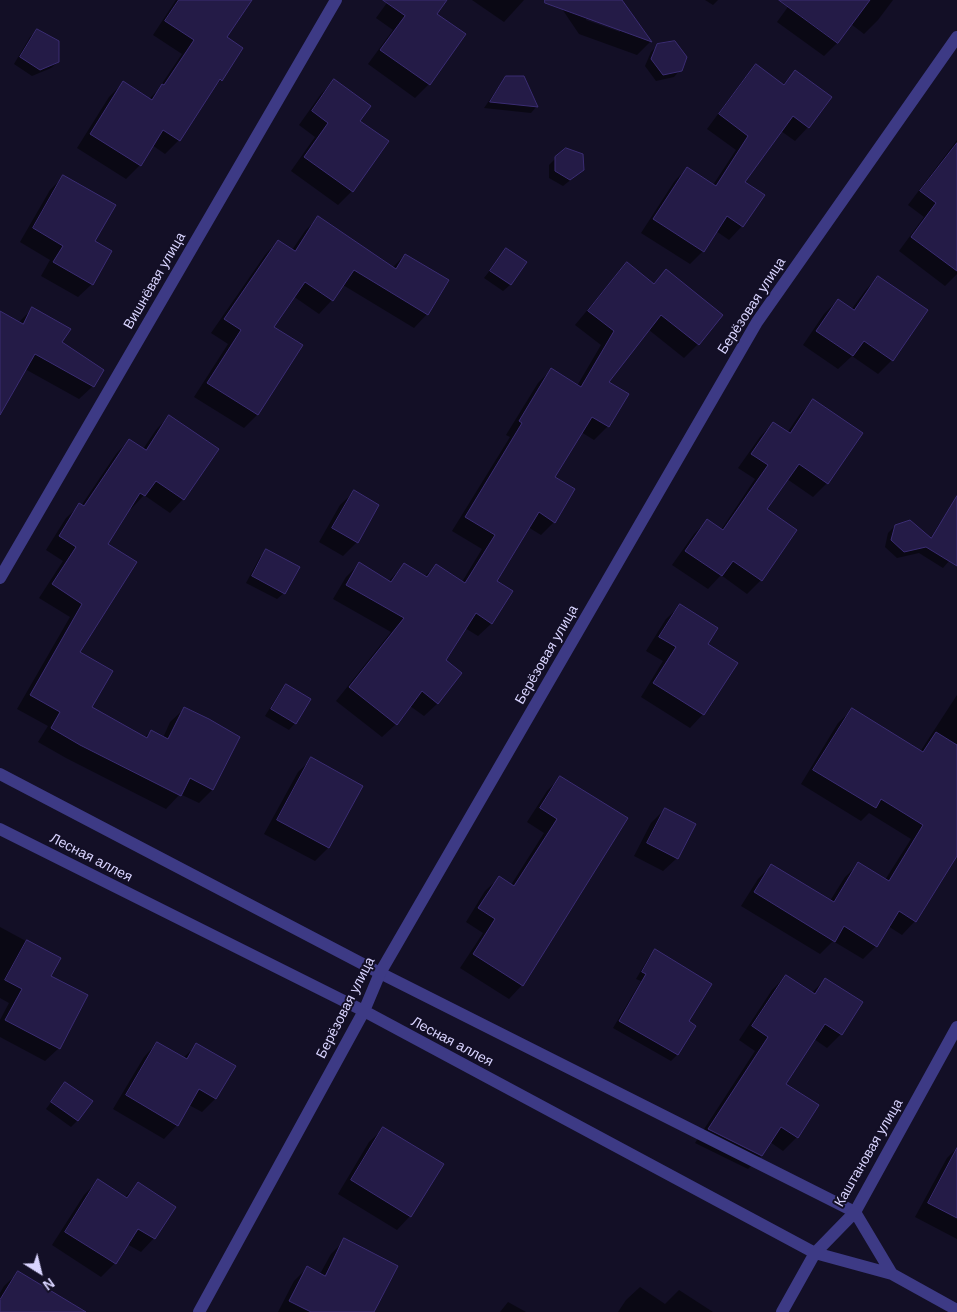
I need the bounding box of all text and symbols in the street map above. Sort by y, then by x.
street label: Вишнёвая улица [120,230,190,332]
street label: Берёзовая улица [715,255,789,357]
street label: Берёзовая улица [512,602,582,708]
street label: Лесная аллея [47,830,135,886]
street label: Берёзовая улица [313,954,379,1062]
street label: Лесная аллея [408,1013,496,1071]
street label: Каштановая улица [831,1096,907,1210]
north arrow [15,1247,65,1297]
text: N [40,1275,58,1294]

